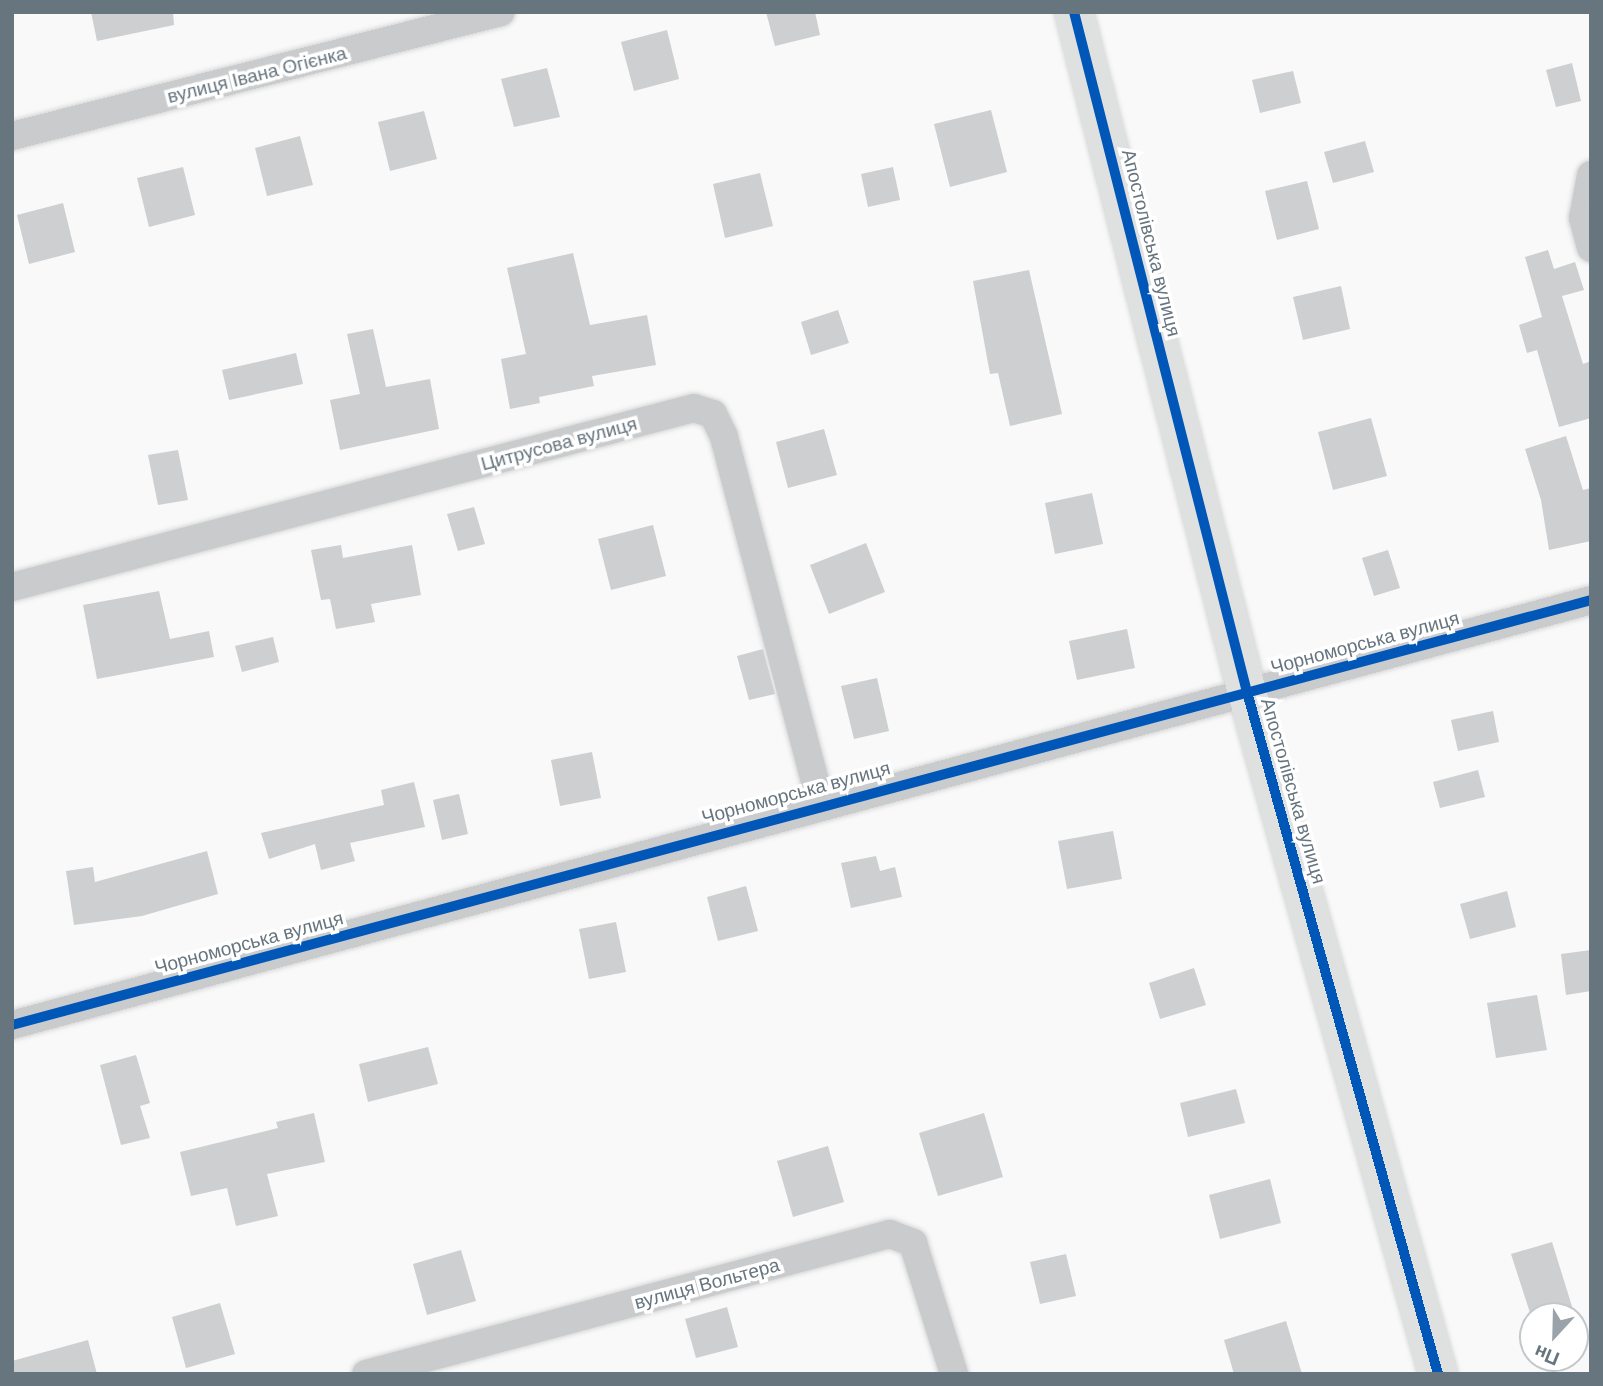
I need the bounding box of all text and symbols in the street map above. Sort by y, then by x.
street label: вулиця Івана Огієнка [165,42,349,108]
street label: Апостолівська вулиця [1117,147,1185,339]
street label: Цитрусова вулиця [479,412,639,476]
street label: Чорноморська вулиця [1268,607,1462,679]
street label: Апостолівська вулиця [1256,695,1330,887]
street label: Чорноморська вулиця [699,757,893,829]
street label: Чорноморська вулиця [152,907,346,979]
street label: вулиця Вольтера [632,1254,782,1314]
north arrow [1519,1302,1589,1372]
text: Пн [1530,1339,1563,1371]

